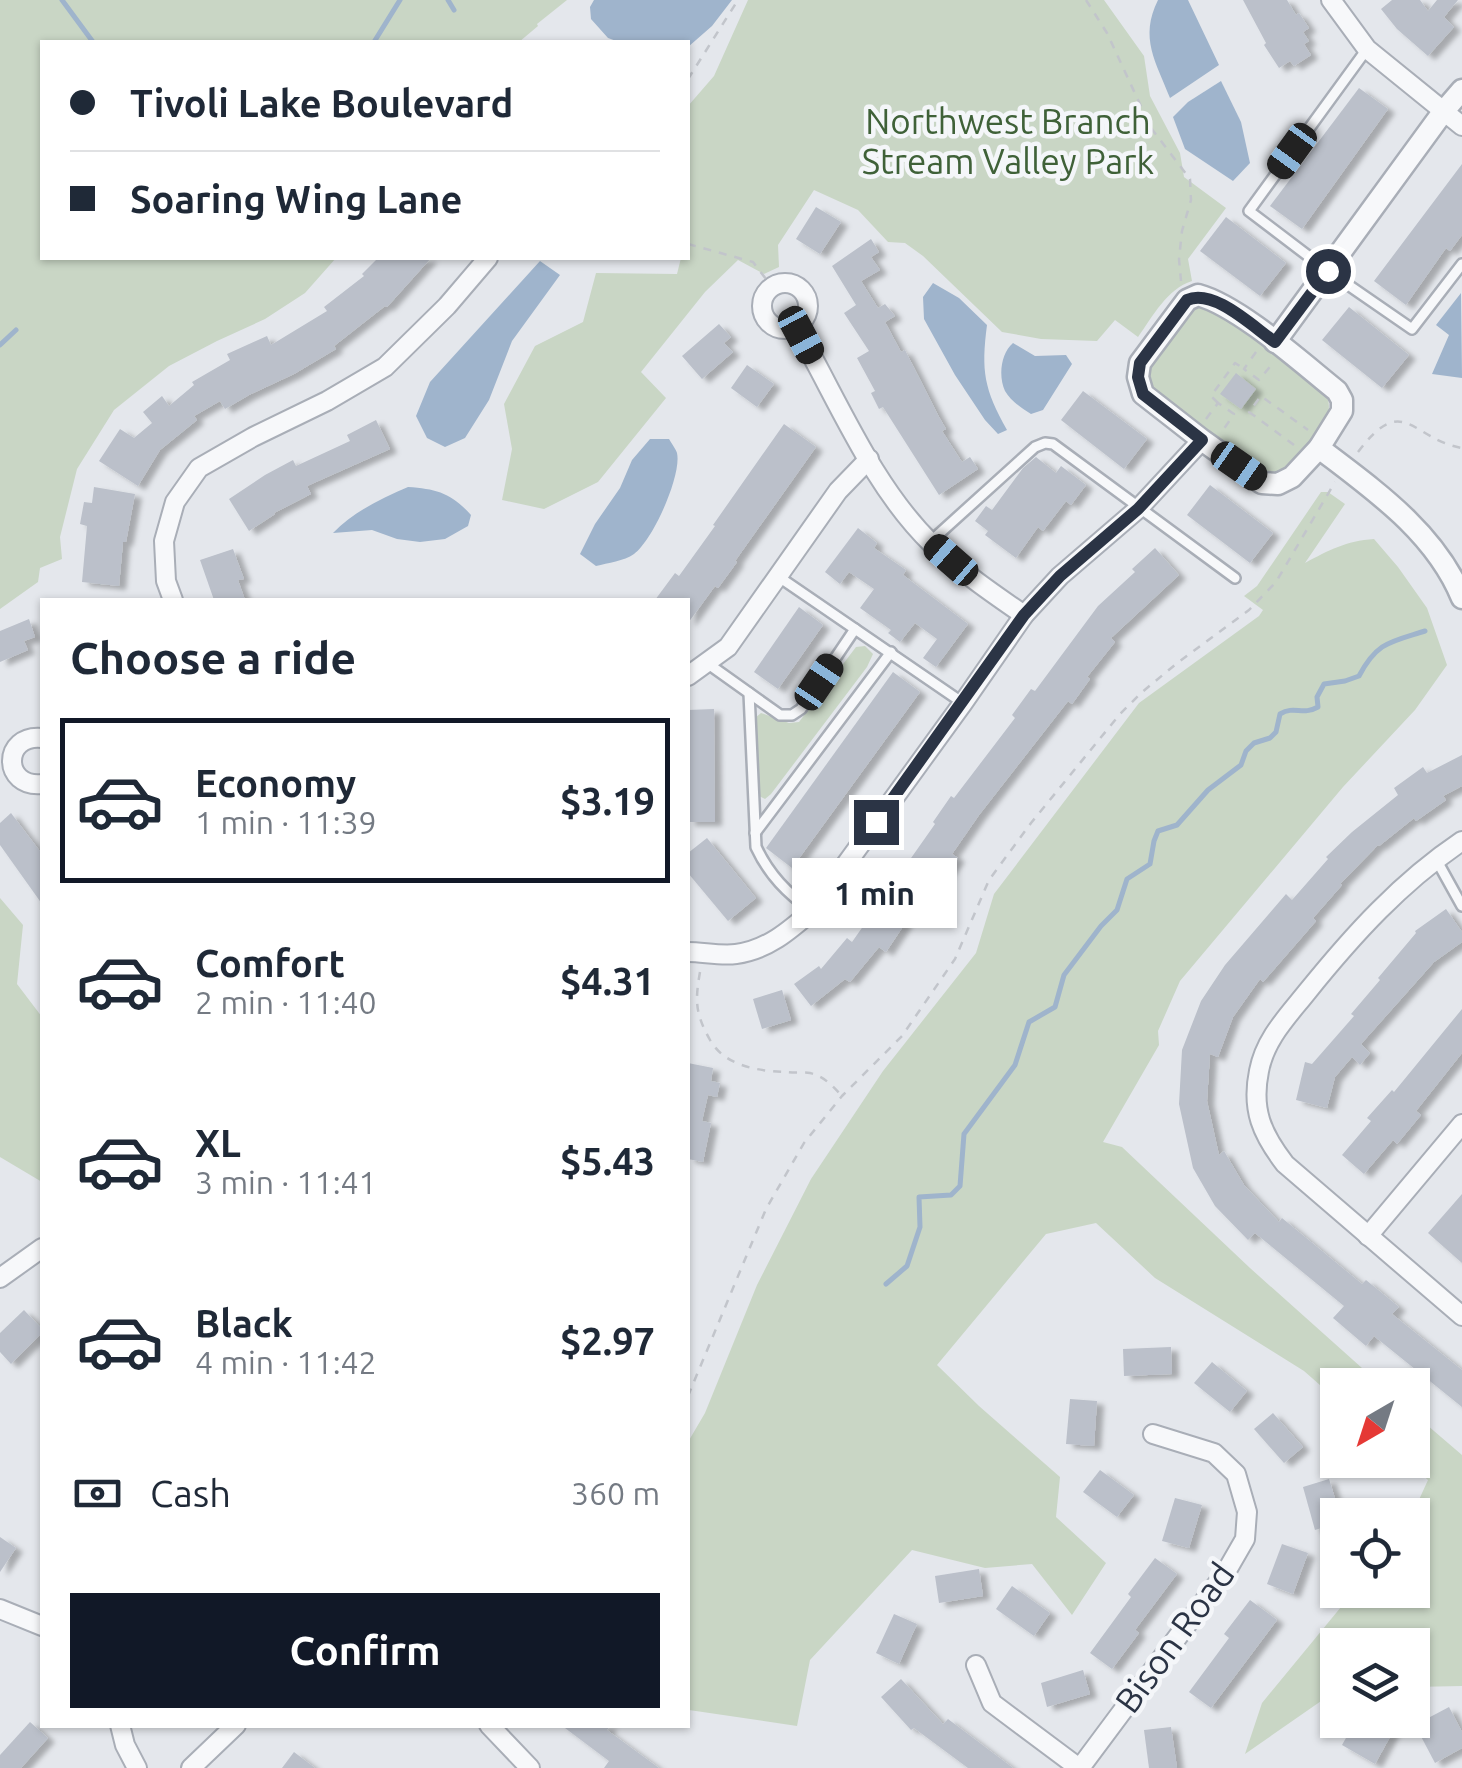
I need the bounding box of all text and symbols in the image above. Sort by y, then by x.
text: Tivoli Lake Boulevard [130,82,513,124]
park label: Northwest Branch Stream Valley Park [862,101,1155,181]
car [1262,118,1322,184]
text: Soaring Wing Lane [130,178,462,220]
route start [1306,249,1351,294]
car [774,301,828,369]
car [1206,437,1272,495]
car [919,529,983,591]
text: Choose a ride [70,632,356,683]
car [790,649,848,715]
icon: car [75,756,165,846]
text: Economy [195,762,356,804]
text: $3.19 [560,780,655,822]
route end [854,800,899,845]
text: 1 min · 11:39 [195,804,377,840]
callout: 1 min [794,857,958,927]
text: 1 min [834,875,915,911]
icon: car [75,936,165,1026]
text: Comfort [195,942,345,984]
text: $4.31 [560,960,655,1002]
text: 2 min · 11:40 [195,984,377,1020]
icon: car [75,1116,165,1206]
text: XL [195,1122,241,1164]
text: $5.43 [560,1140,655,1182]
text: 3 min · 11:41 [195,1164,377,1200]
icon: car [75,1296,165,1386]
text: Black [195,1302,293,1344]
text: $2.97 [560,1320,655,1362]
text: 4 min · 11:42 [195,1344,377,1380]
north arrow [1320,1368,1430,1478]
map controls [1320,1368,1430,1738]
icon: cash [70,1466,125,1521]
text: Cash [150,1472,231,1514]
text: 360 m [571,1475,660,1511]
button: locate [1320,1498,1430,1608]
street label: Bison Road [1107,1555,1242,1720]
button: Confirm [70,1593,660,1708]
button: layers [1320,1628,1430,1738]

